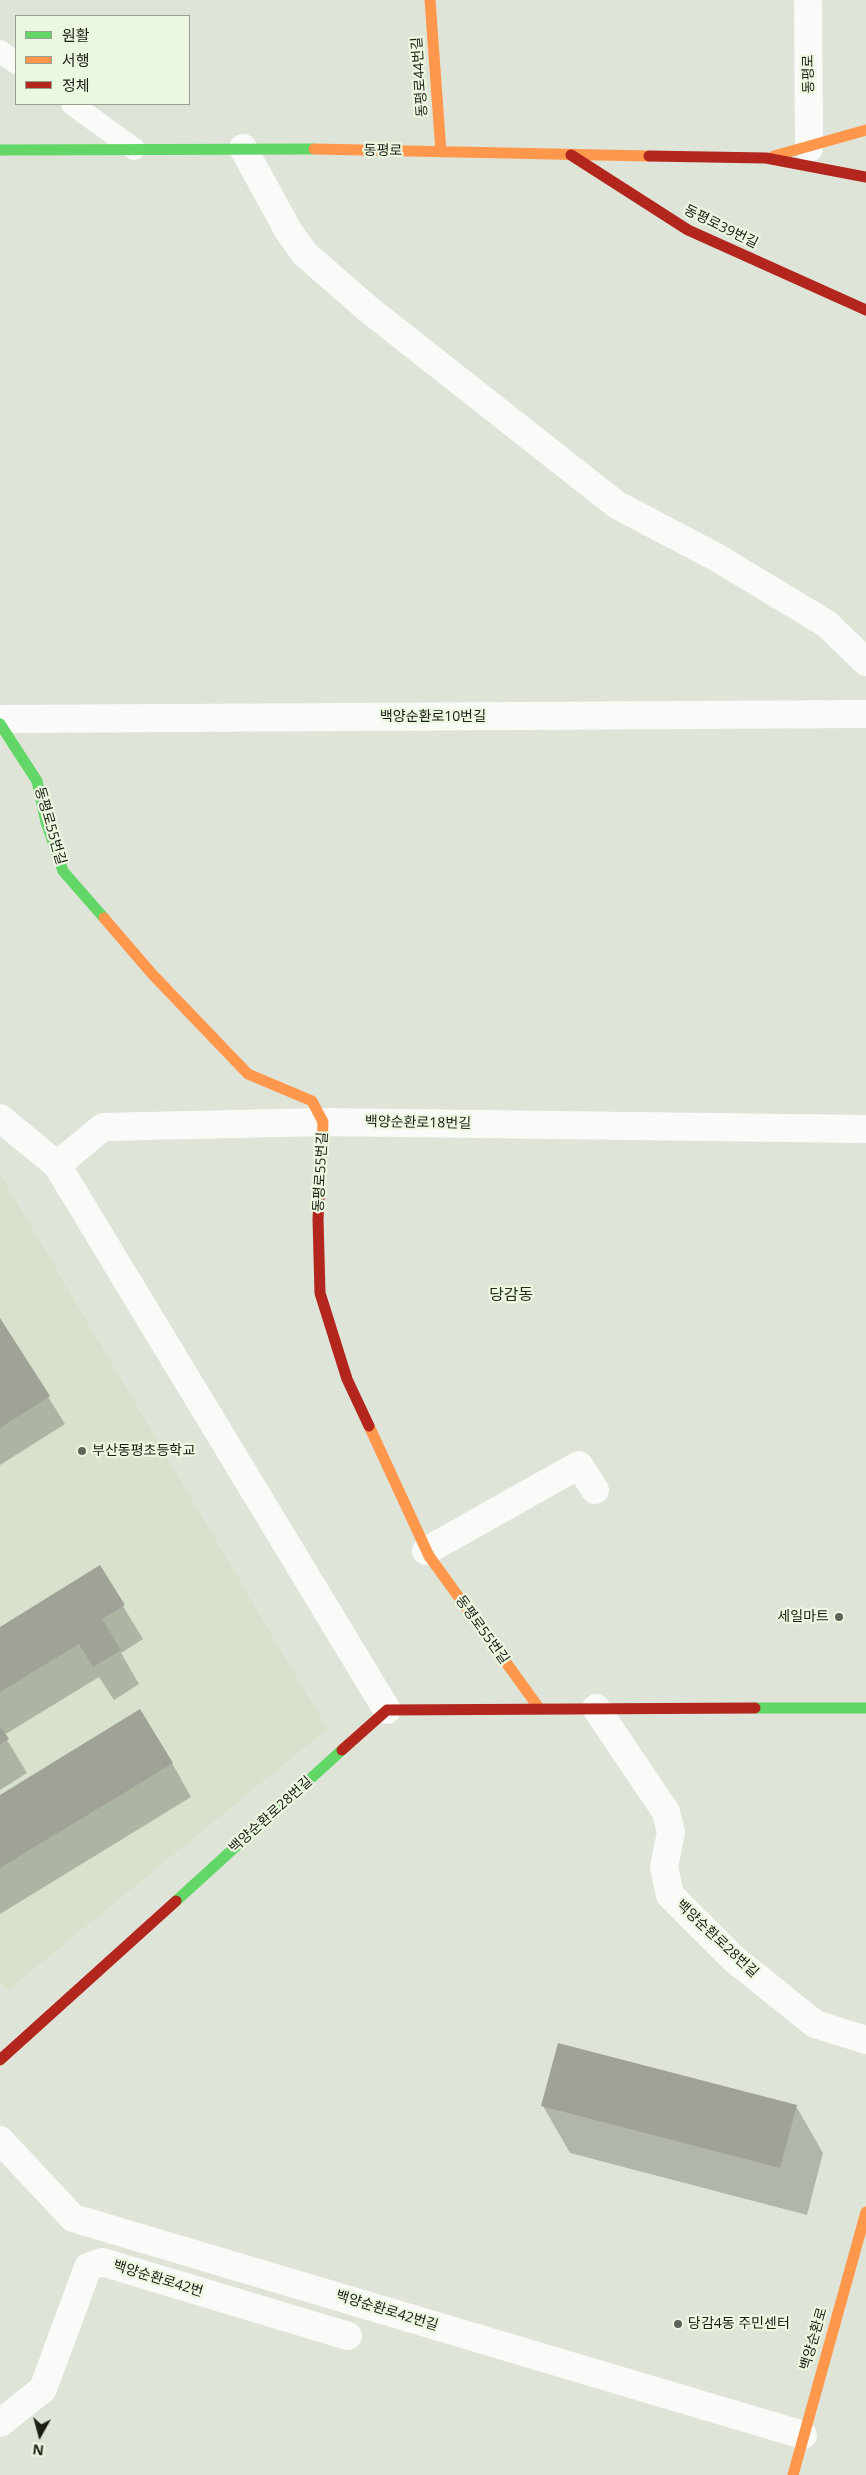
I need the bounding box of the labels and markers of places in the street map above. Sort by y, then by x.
place label: 부산동평초등학교 [92,1443,195,1459]
marker: 부산동평초등학교 [76,1445,88,1457]
place label: 세일마트 [777,1609,829,1625]
marker: 세일마트 [833,1611,845,1623]
place label: 당감4동 주민센터 [688,2316,790,2332]
marker: 당감4동 주민센터 [672,2318,684,2330]

